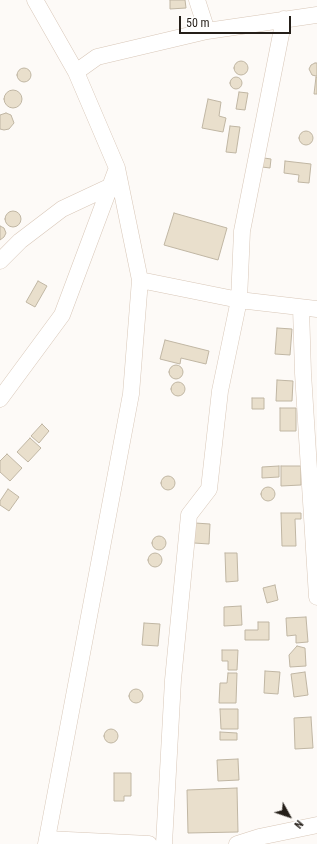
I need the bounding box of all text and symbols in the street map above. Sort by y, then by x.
scale bar [181,8,293,34]
text: 50 m [186,16,210,30]
north arrow [269,796,309,836]
text: N [291,817,306,831]

